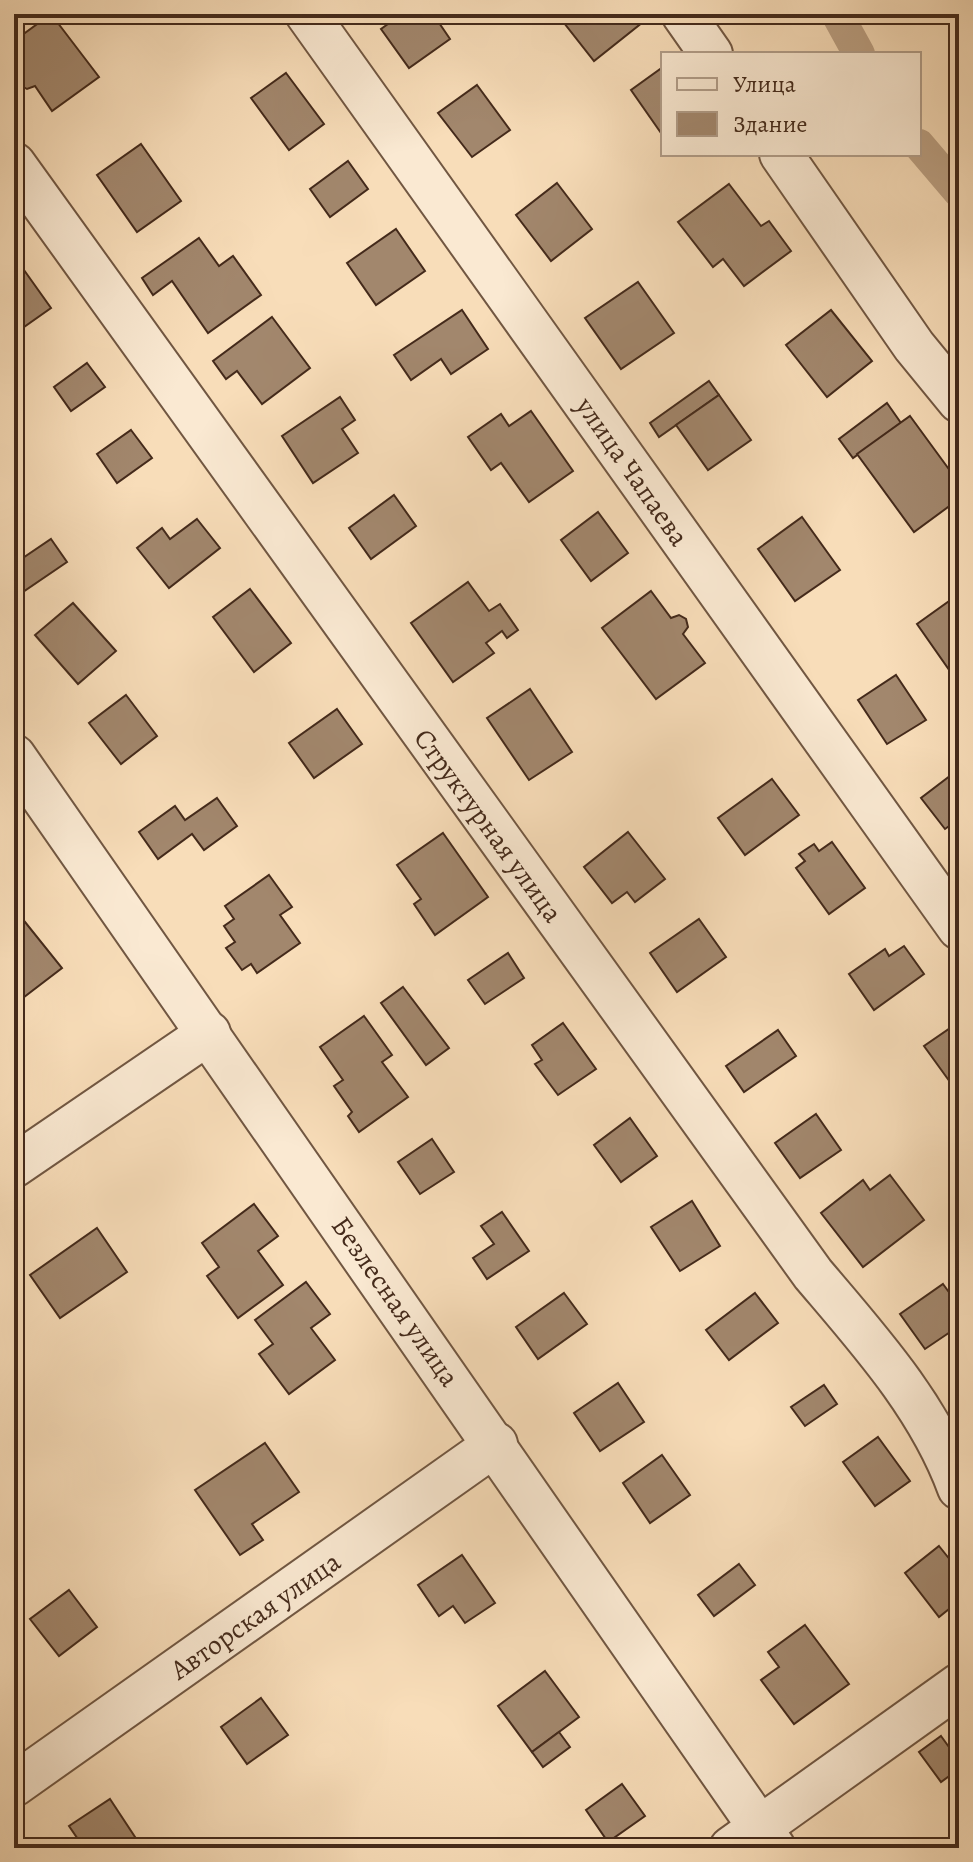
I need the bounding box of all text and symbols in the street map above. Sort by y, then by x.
legend [661,52,921,156]
text: Улица [733,68,796,100]
text: Здание [733,108,808,140]
street label: улица Чапаева [566,389,698,554]
street label: Структурная улица [405,721,572,930]
street label: Безлесная улица [322,1209,468,1394]
street label: Авторская улица [162,1543,348,1689]

